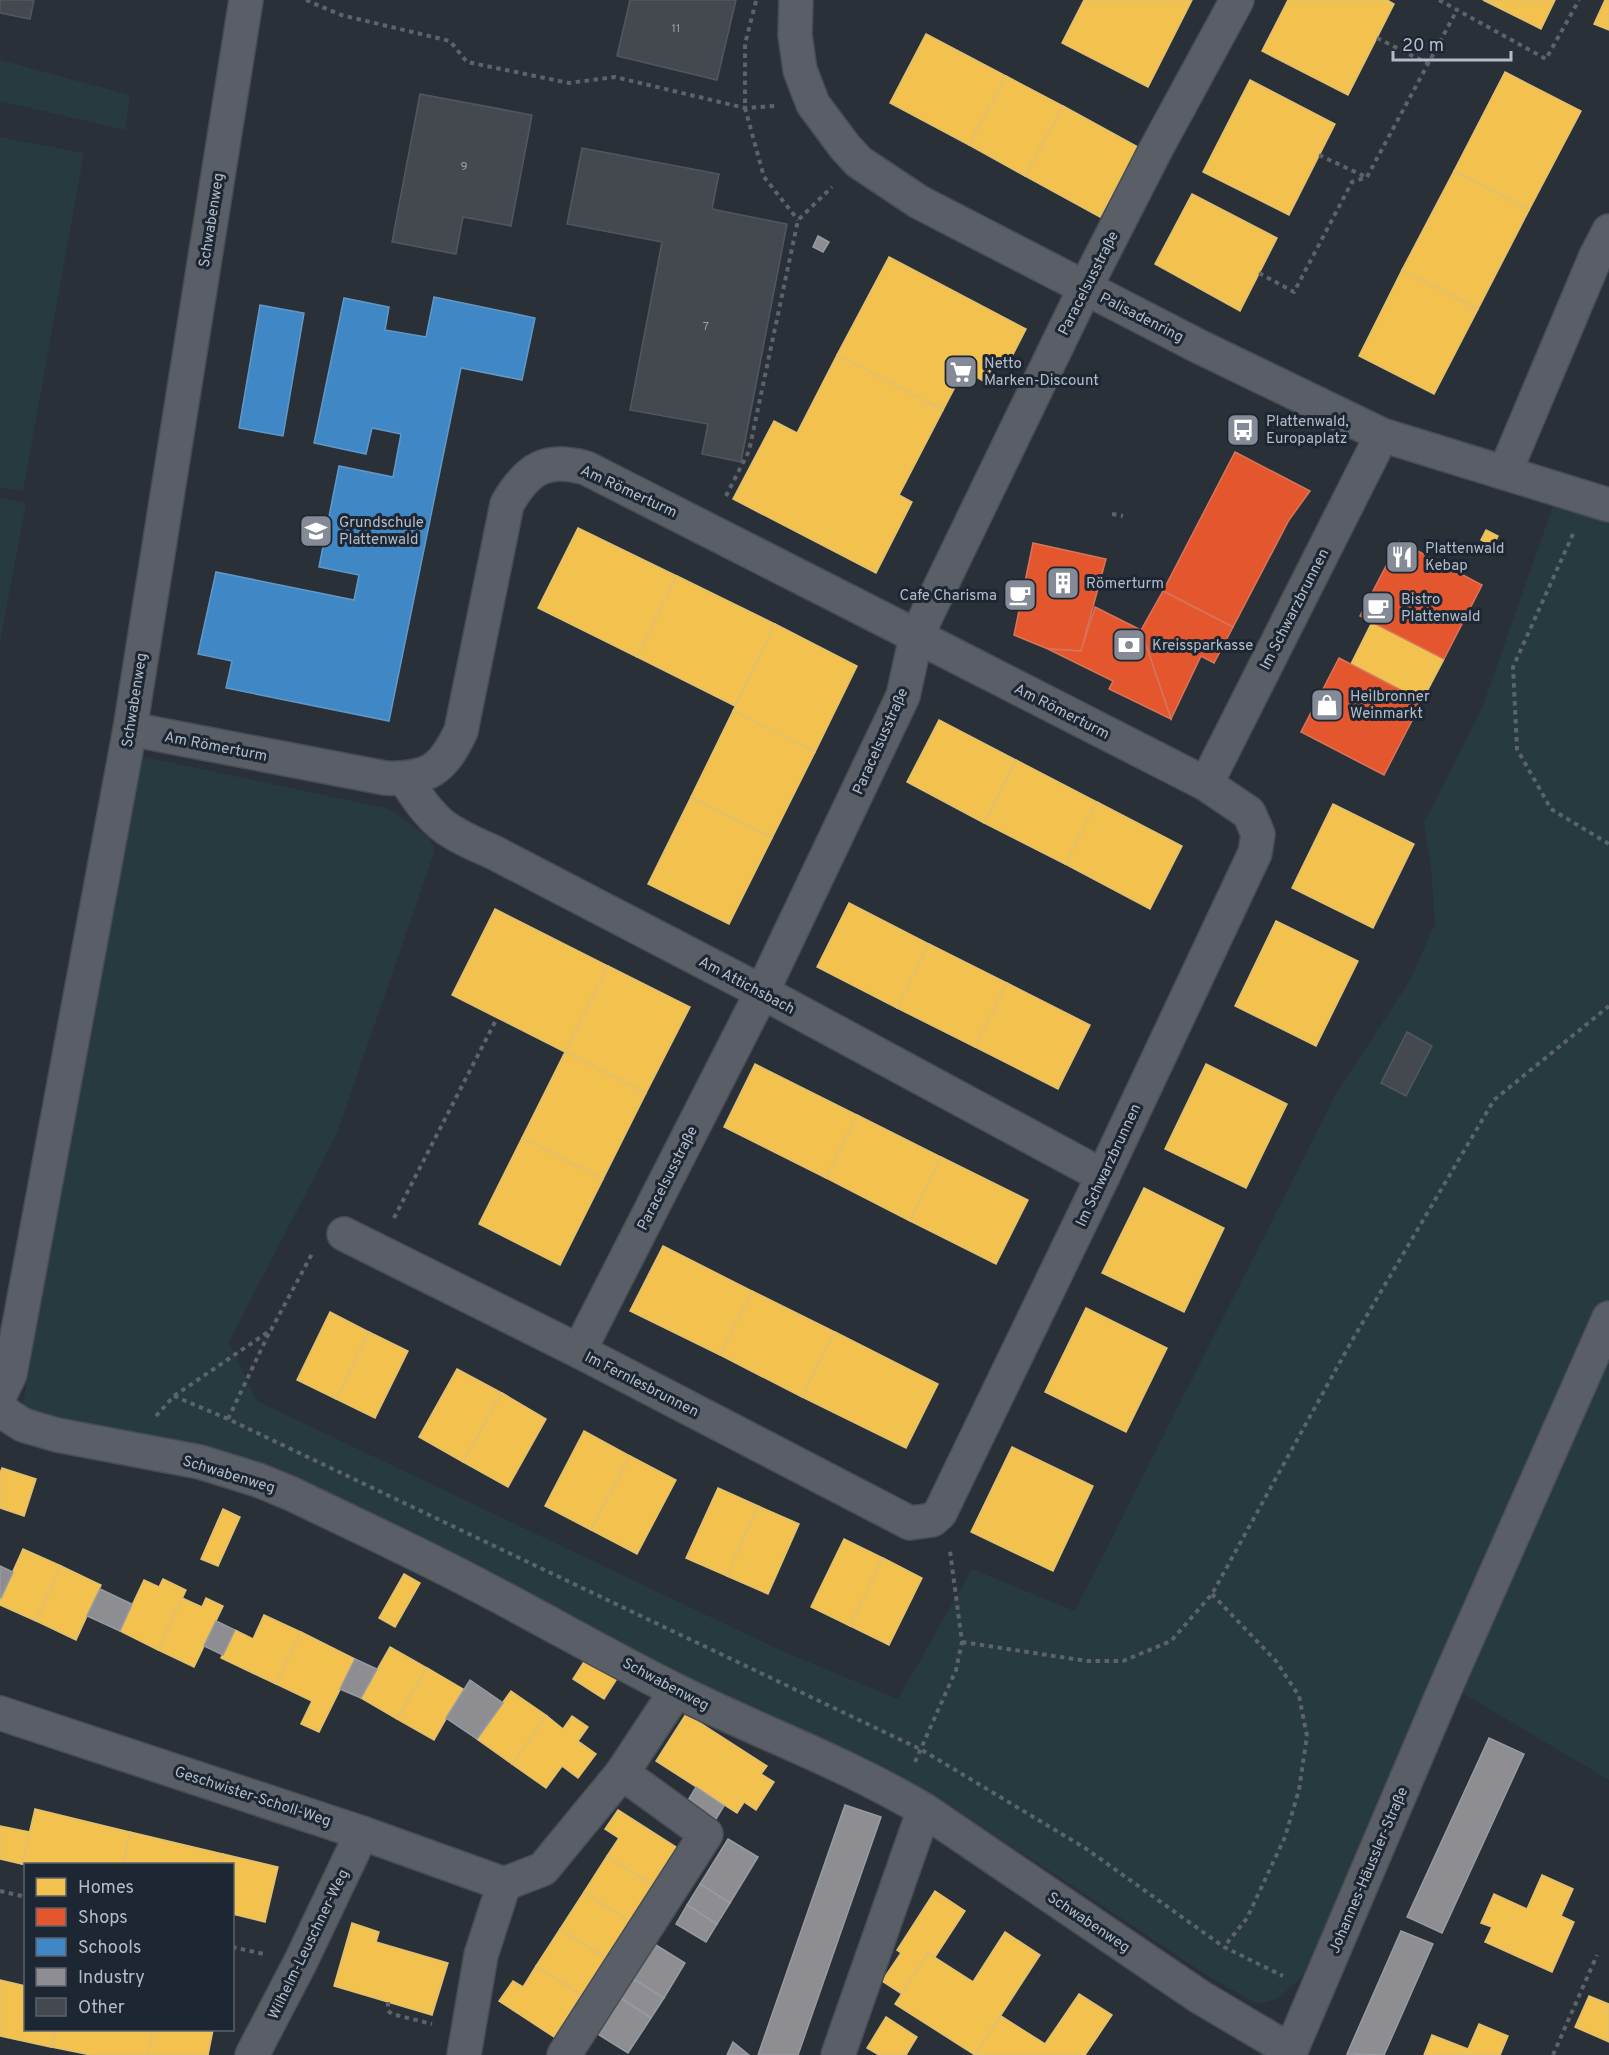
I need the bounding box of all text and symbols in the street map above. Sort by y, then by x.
house number: 11 [672,21,680,37]
scale bar [1393,24,1512,62]
text: 20 m [1402,35,1444,58]
house number: 9 [460,159,468,175]
street label: Schwabenweg [196,172,229,269]
street label: Paracelsusstraße [1055,228,1124,339]
street label: Palisadenring [1096,289,1187,348]
house number: 7 [703,319,709,335]
supermarket icon: Netto Marken-Discount [943,354,979,390]
place label: Netto Marken-Discount [984,355,1099,391]
bus stop icon: Plattenwald, Europaplatz [1225,412,1261,448]
place label: Plattenwald, Europaplatz [1266,413,1349,449]
street label: Am Römerturm [577,462,680,523]
school or university icon: Grundschule Plattenwald [298,513,334,549]
place label: Grundschule Plattenwald [339,514,424,550]
restaurant icon: Plattenwald Kebap [1384,539,1420,575]
place label: Plattenwald Kebap [1425,540,1504,576]
street label: Im Schwarzbrunnen [1257,546,1334,673]
building icon: Römerturm [1045,565,1081,601]
place label: Römerturm [1086,575,1164,594]
cafe icon: Cafe Charisma [1002,577,1038,613]
place label: Cafe Charisma [900,587,997,606]
cafe icon: Bistro Plattenwald [1360,590,1396,626]
place label: Bistro Plattenwald [1401,591,1480,627]
bank icon: Kreissparkasse [1111,627,1147,663]
place label: Kreissparkasse [1152,637,1253,656]
street label: Schwabenweg [119,652,152,749]
street label: Am Römerturm [1010,680,1112,745]
street label: Paracelsusstraße [849,685,913,798]
shop icon: Heilbronner Weinmarkt [1309,687,1345,723]
place label: Heilbronner Weinmarkt [1350,688,1430,724]
street label: Am Römerturm [163,728,269,767]
street label: Am Attichsbach [695,953,798,1020]
street label: Im Schwarzbrunnen [1073,1101,1146,1230]
street label: Paracelsusstraße [634,1123,703,1234]
street label: Im Fernlesbrunnen [581,1348,702,1422]
street label: Schwabenweg [180,1452,277,1498]
street label: Schwabenweg [619,1655,712,1716]
street label: Geschwister-Scholl-Weg [172,1763,333,1832]
street label: Johannes-Häussler-Straße [1326,1785,1413,1957]
legend [24,1863,234,2031]
street label: Wilhelm-Leuschner-Weg [265,1866,354,2023]
text: Homes [78,1877,134,1900]
street label: Schwabenweg [1043,1889,1133,1958]
text: Shops [78,1907,128,1930]
text: Schools [78,1937,141,1960]
text: Industry [78,1967,145,1990]
text: Other [78,1997,125,2020]

